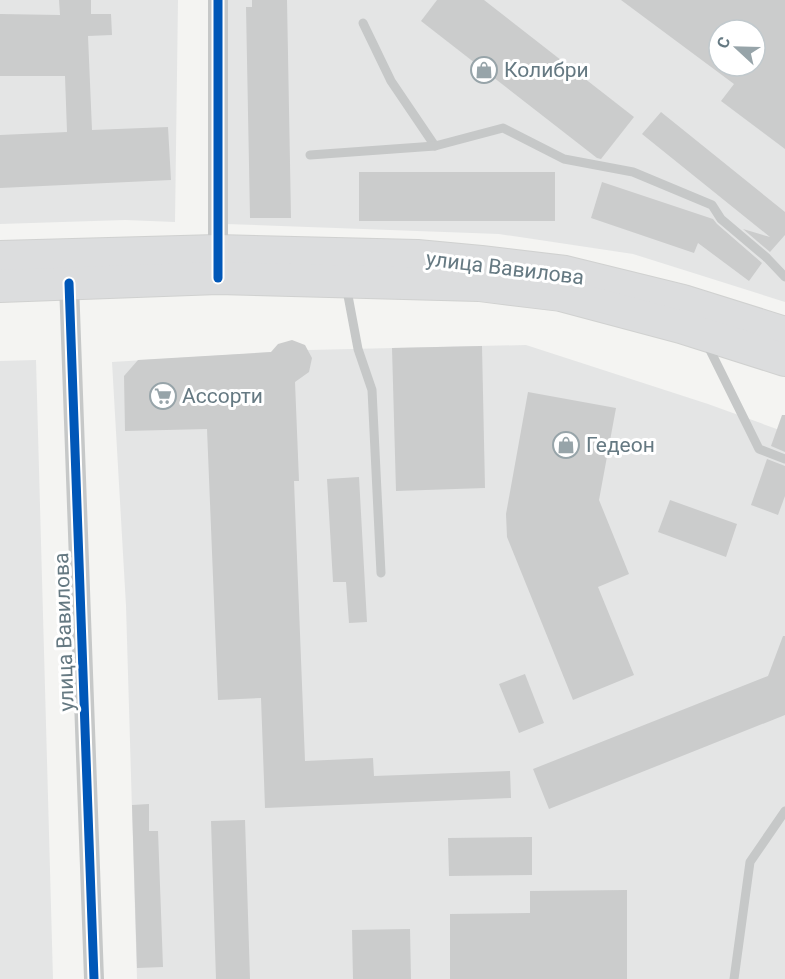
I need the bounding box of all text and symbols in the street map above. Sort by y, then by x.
north arrow [707,18,767,78]
text: С [713,34,734,51]
shop icon: Колибри [469,55,499,85]
place label: Колибри [504,58,589,82]
street label: улица Вавилова [425,246,585,290]
supermarket icon: Ассорти [148,381,178,411]
place label: Ассорти [182,384,263,408]
shop icon: Гедеон [551,430,581,460]
place label: Гедеон [586,433,655,457]
street label: улица Вавилова [49,552,79,712]

